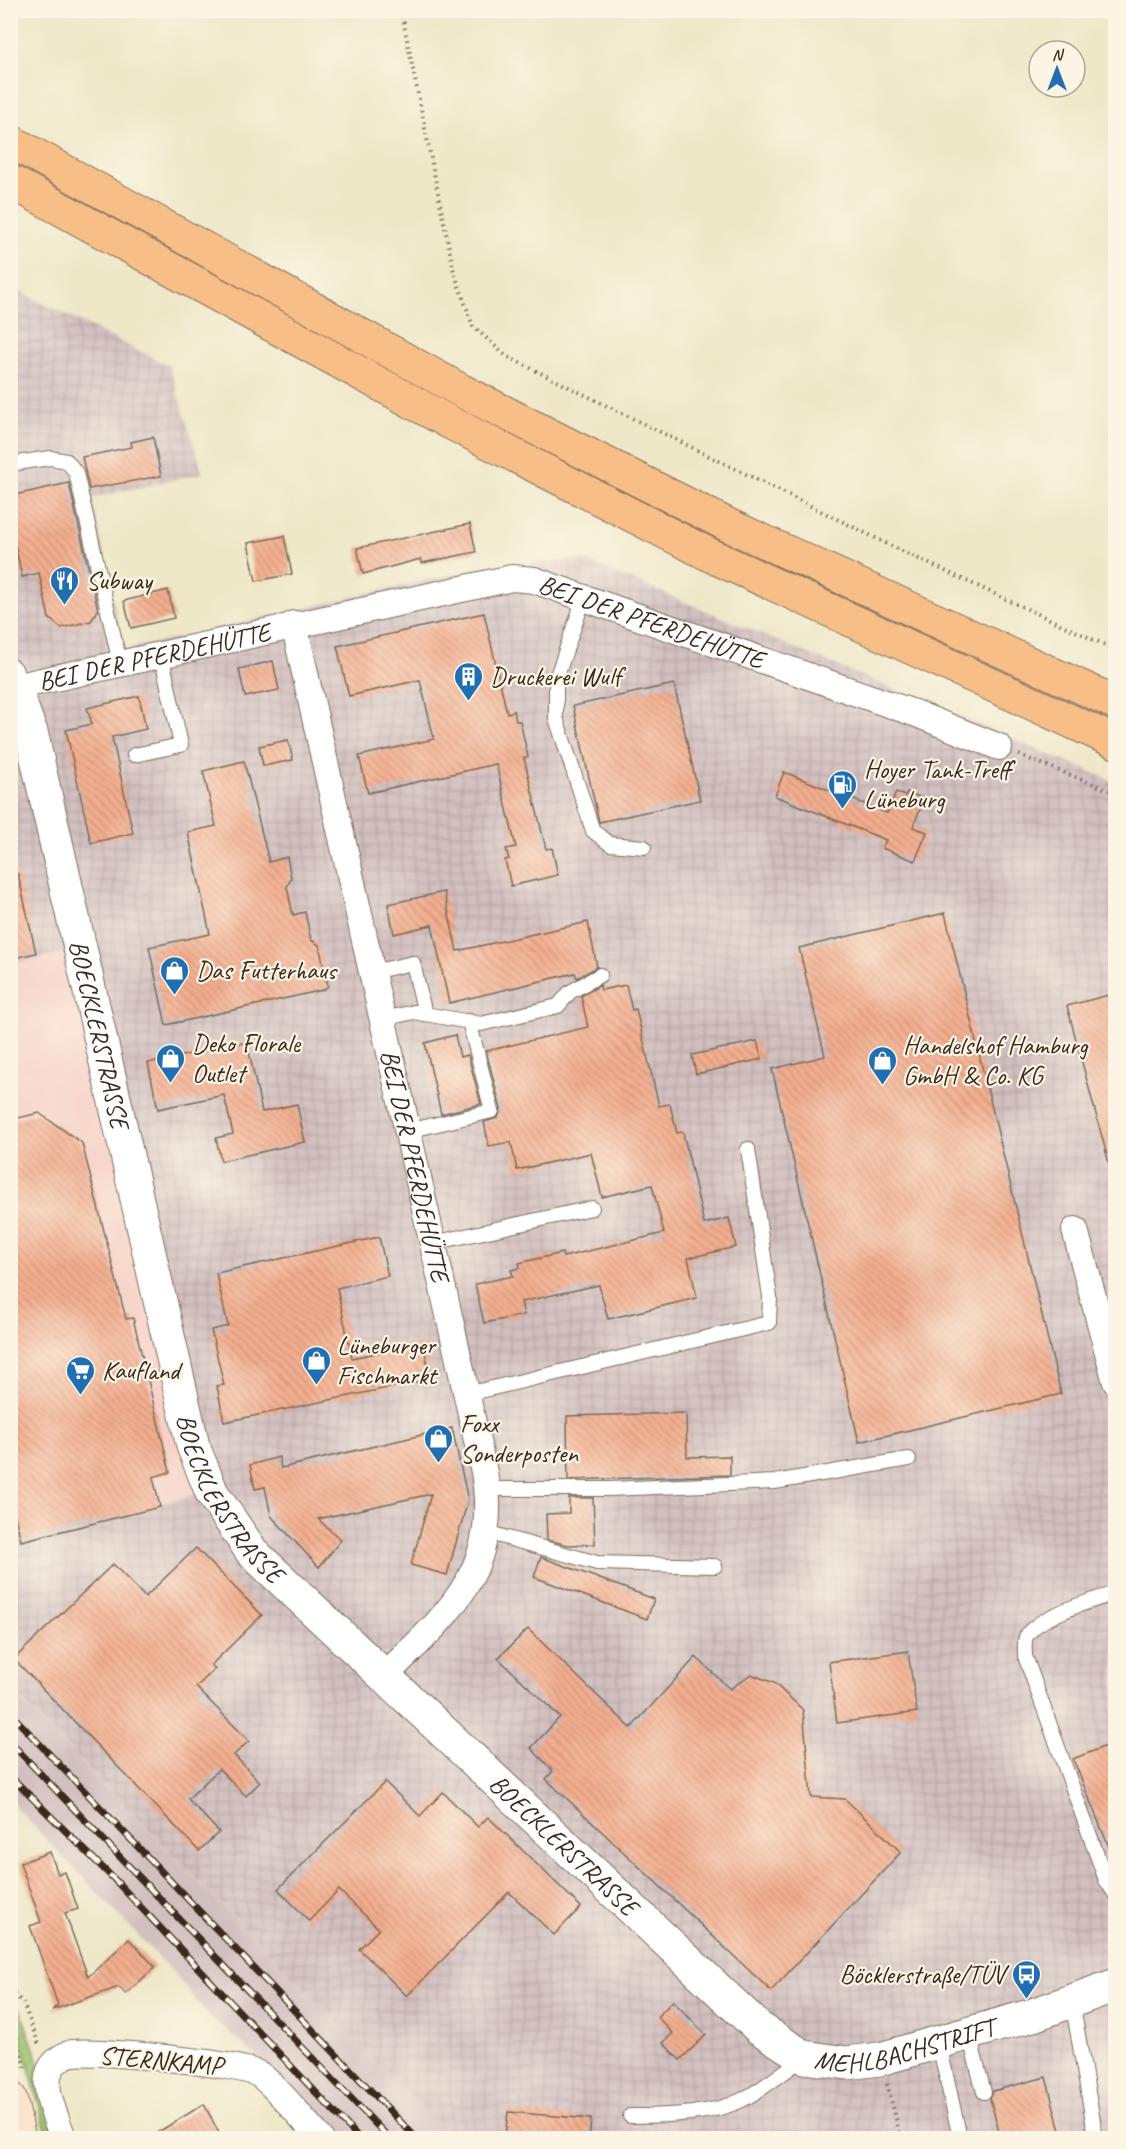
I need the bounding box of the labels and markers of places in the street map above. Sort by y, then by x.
restaurant icon: Subway [49,564,81,606]
place label: Subway [86,564,154,597]
building icon: Druckerei Wulf [453,660,485,702]
place label: Druckerei Wulf [490,660,627,693]
place label: Hoyer Tank-Treff Lüneburg [864,753,1016,816]
fuel station icon: Hoyer Tank-Treff Lüneburg [827,768,859,810]
shop icon: Das Futterhaus [159,954,191,996]
place label: Das Futterhaus [196,954,338,987]
place label: Deko Florale Outlet [192,1027,302,1090]
place label: Handelshof Hamburg GmbH & Co. KG [903,1029,1089,1092]
shop icon: Deko Florale Outlet [155,1042,187,1084]
shop icon: Handelshof Hamburg GmbH & Co. KG [866,1044,898,1086]
place label: Lüneburger Fischmarkt [337,1329,439,1392]
shop icon: Lüneburger Fischmarkt [300,1344,332,1386]
supermarket icon: Kaufland [65,1354,97,1396]
place label: Kaufland [102,1354,183,1387]
place label: Foxx Sonderposten [460,1407,579,1470]
shop icon: Foxx Sonderposten [423,1422,455,1464]
place label: Böcklerstraße/TÜV [840,1958,1010,1991]
bus stop icon: Böcklerstraße/TÜV [1010,1958,1042,2000]

